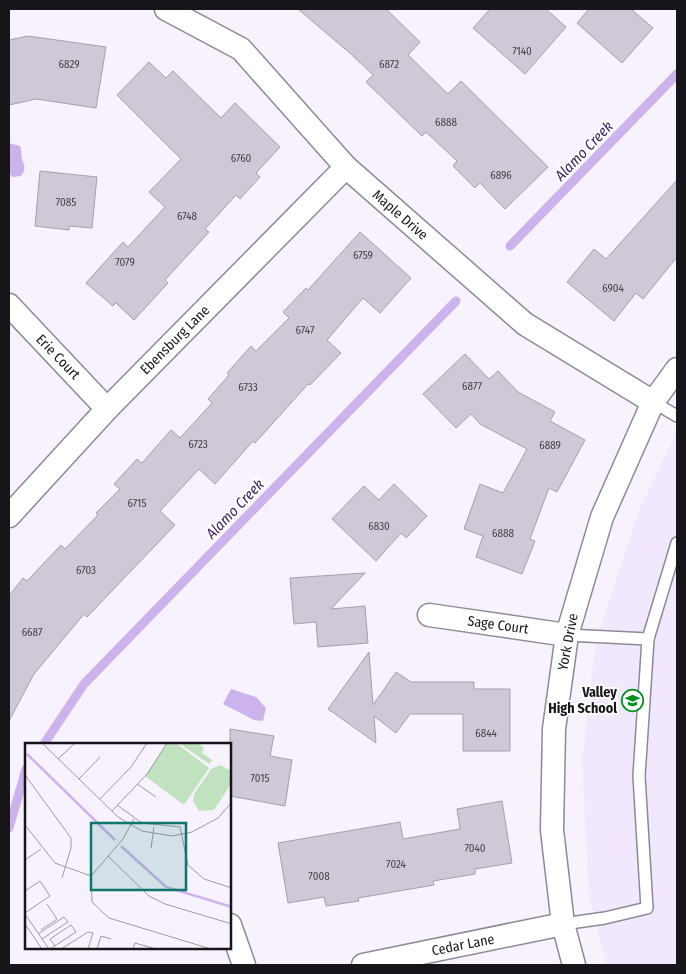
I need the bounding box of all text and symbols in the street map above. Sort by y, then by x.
house number: 7140 [512,45,532,58]
house number: 6829 [59,58,80,71]
house number: 6872 [379,58,399,71]
house number: 6888 [435,116,457,129]
water label: Alamo Creek [550,117,617,185]
house number: 6760 [231,152,252,165]
house number: 6896 [490,169,512,182]
street label: Maple Drive [369,186,431,244]
house number: 7085 [56,196,76,209]
house number: 6748 [177,210,198,223]
house number: 6759 [353,249,373,262]
house number: 7079 [115,256,135,269]
house number: 6904 [602,282,625,295]
street label: Ebensburg Lane [137,302,213,378]
house number: 6747 [296,324,315,337]
street label: Erie Court [32,331,84,383]
house number: 6877 [462,380,482,393]
house number: 6733 [238,381,258,394]
house number: 6723 [188,438,208,451]
house number: 6889 [539,439,561,452]
water label: Alamo Creek [201,475,268,543]
house number: 6715 [128,497,146,510]
house number: 6830 [368,520,390,533]
house number: 6888 [492,527,514,540]
house number: 6703 [76,564,96,577]
street label: Sage Court [467,612,530,638]
street label: York Drive [554,612,582,672]
house number: 6687 [22,626,43,639]
place label: Valley High School [548,684,617,717]
school or university icon: Valley High School [621,688,645,712]
house number: 6844 [475,727,497,740]
inset map [25,743,231,949]
house number: 7015 [250,772,270,785]
house number: 7040 [464,842,486,855]
house number: 7024 [386,858,407,871]
house number: 7008 [308,870,330,883]
street label: Cedar Lane [430,931,496,959]

